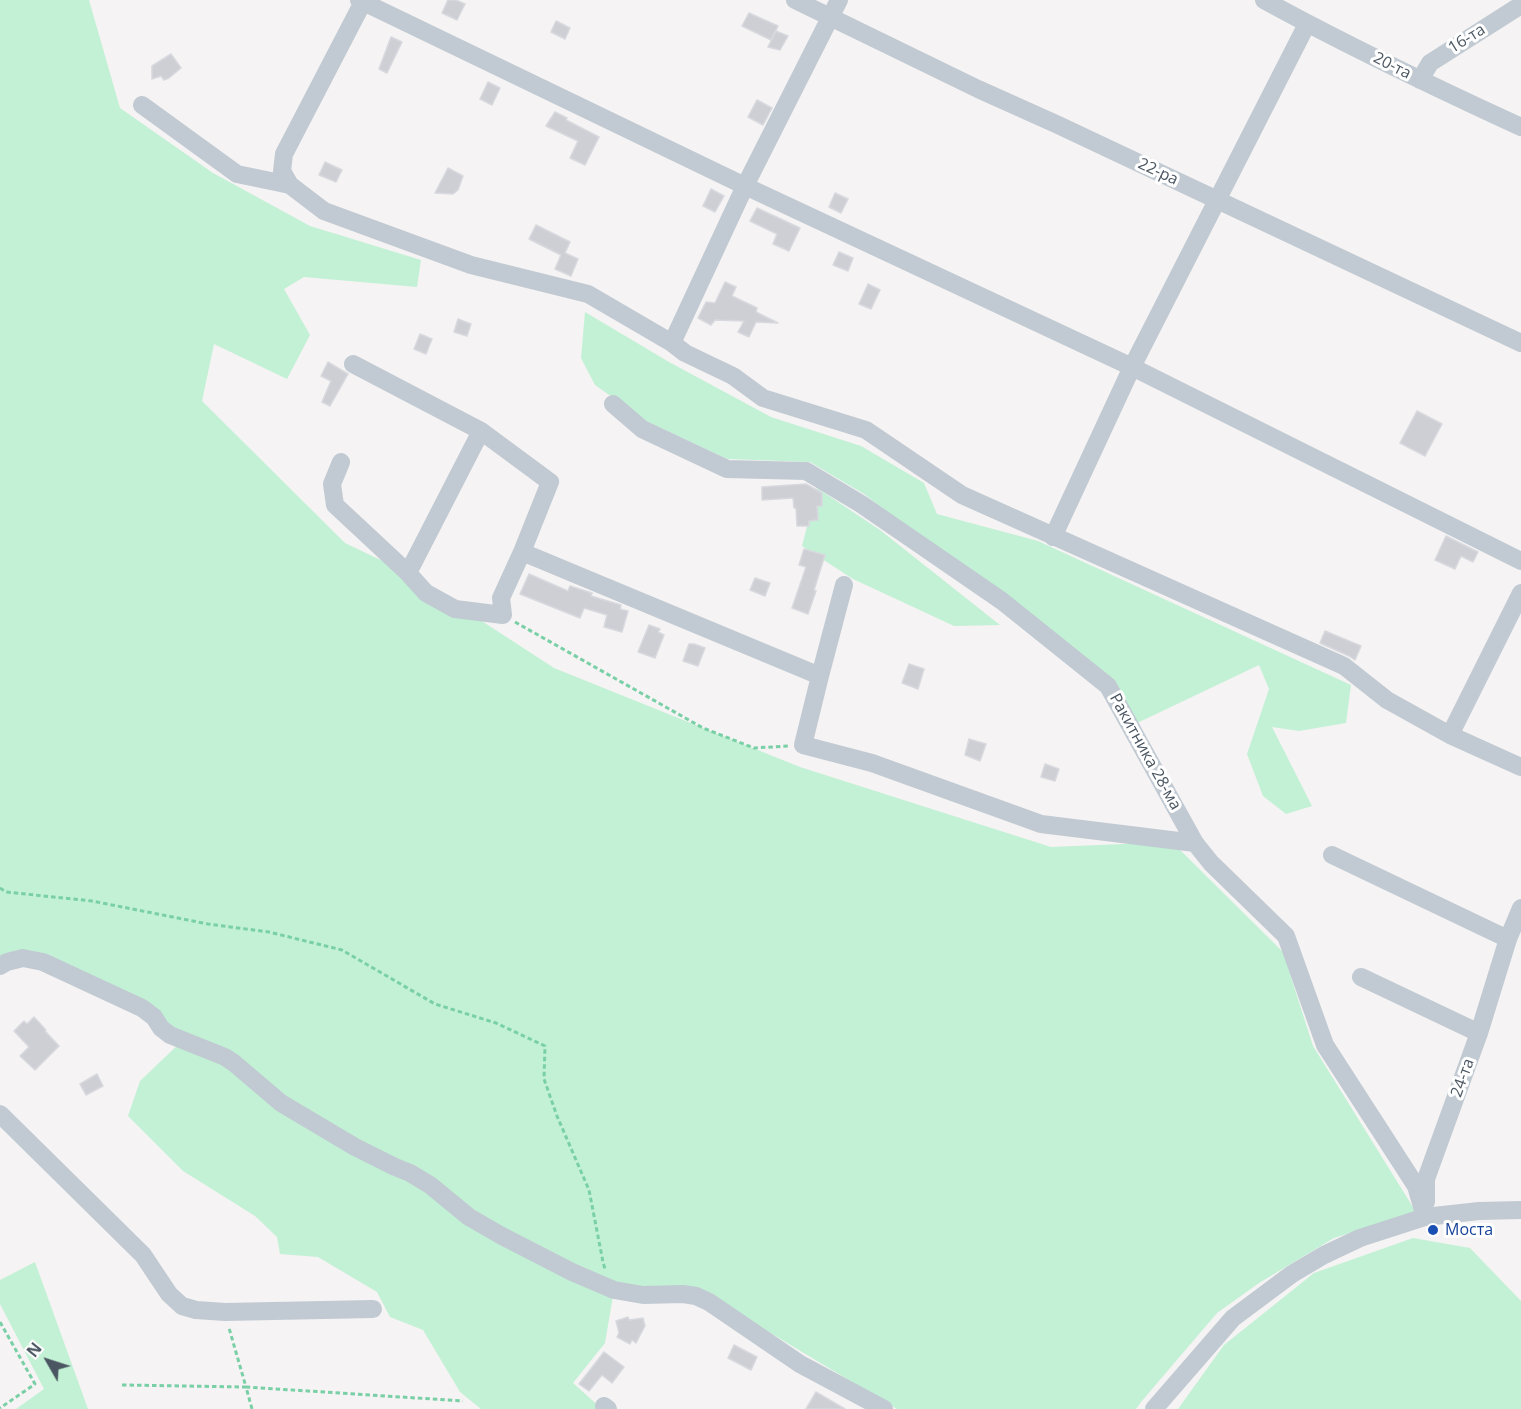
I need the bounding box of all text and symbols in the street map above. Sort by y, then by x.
street label: 16-та [1445,20,1489,58]
street label: 20-та [1370,48,1414,84]
street label: 22-ра [1135,154,1181,190]
street label: Ракитника 28-ма [1105,690,1185,814]
street label: 24-та [1447,1056,1479,1100]
place label: Моста [1445,1220,1493,1240]
marker: Моста [1426,1223,1440,1237]
north arrow [18,1331,78,1391]
text: N [21,1338,47,1362]

